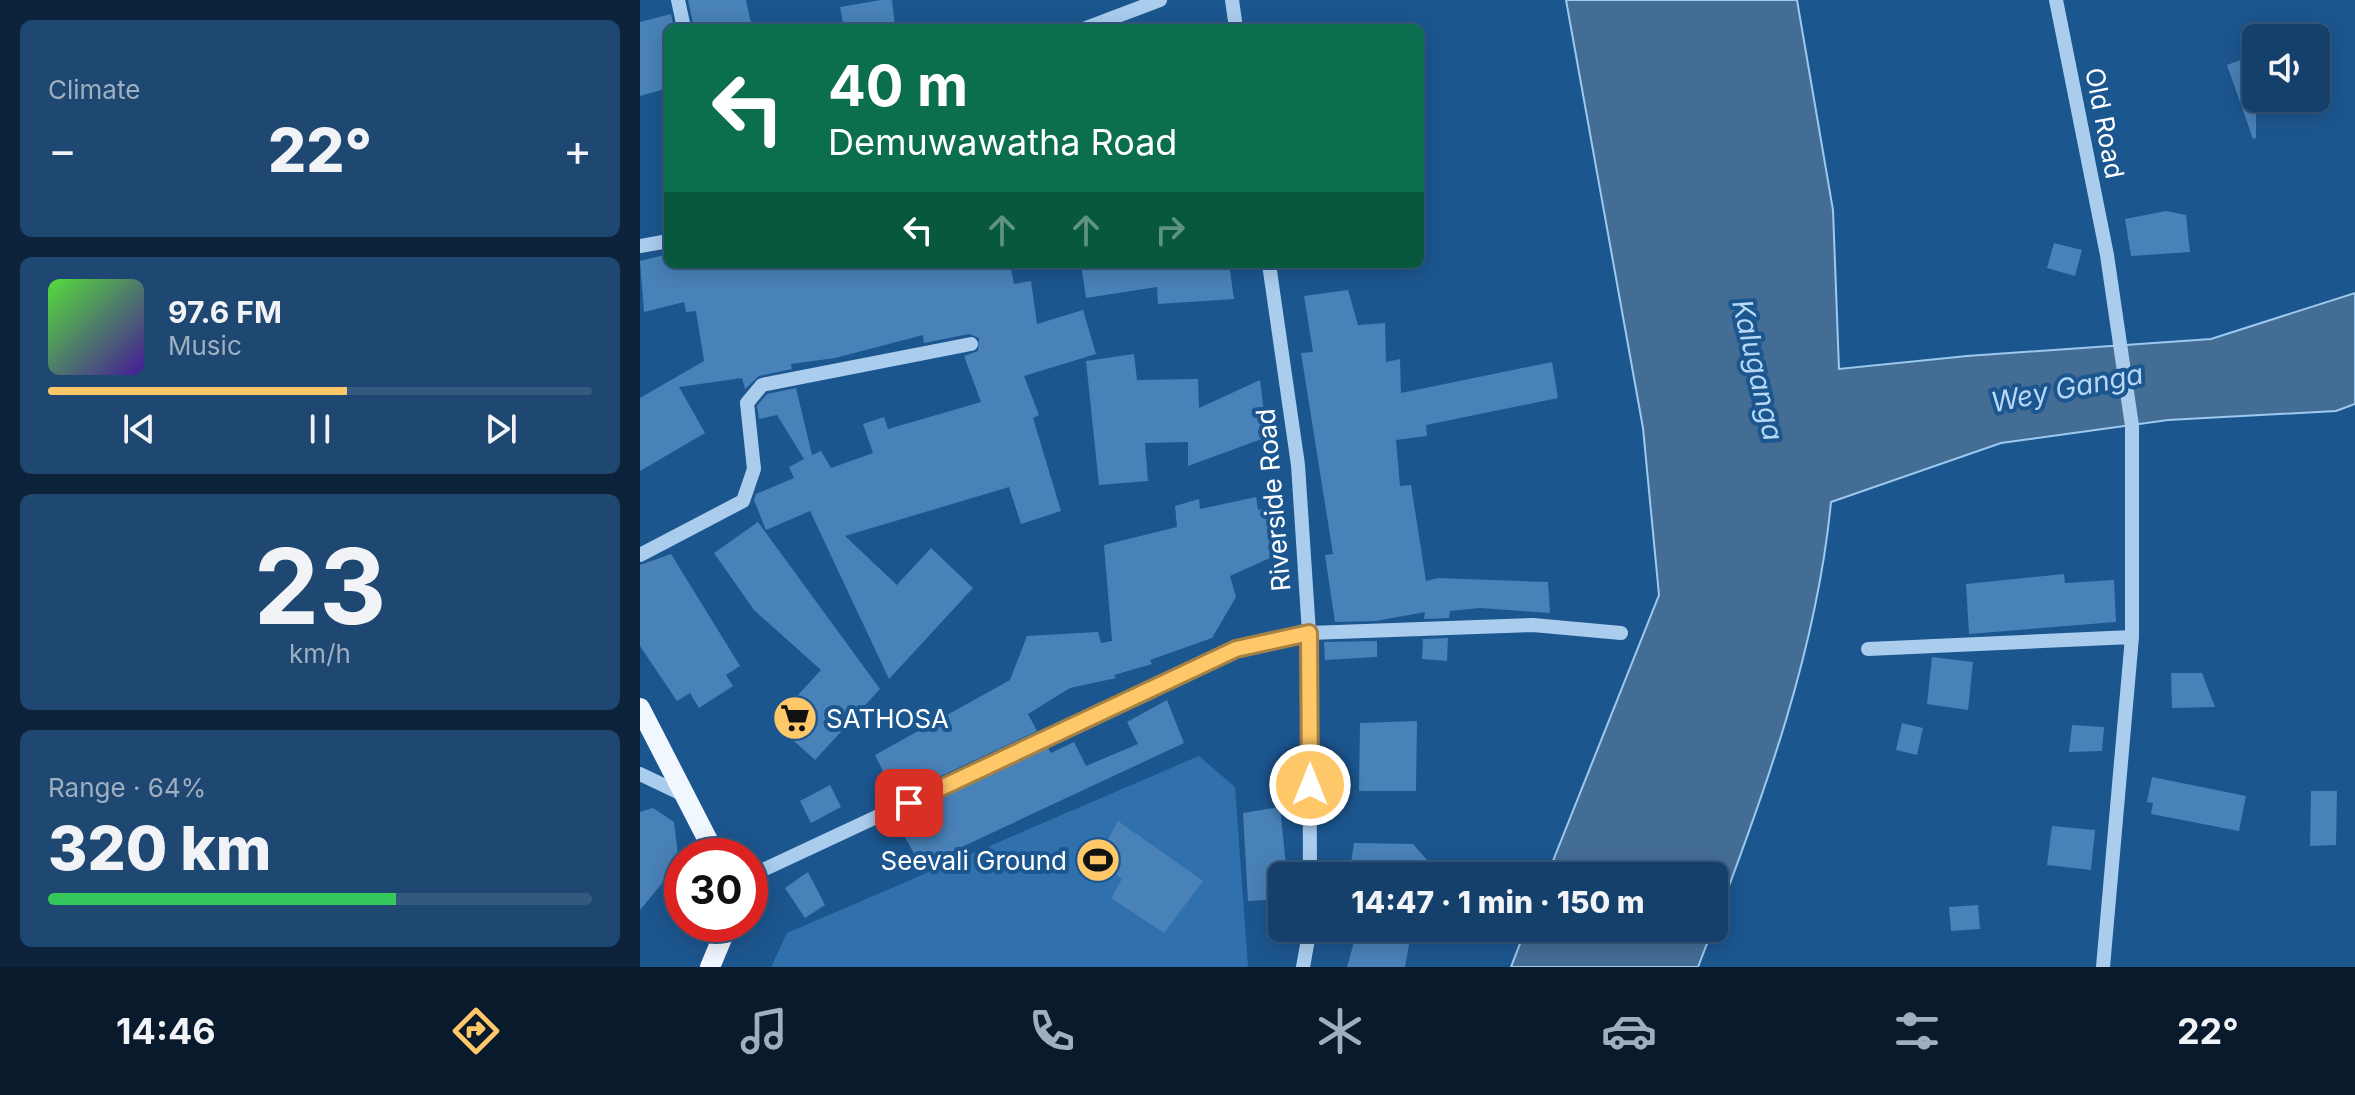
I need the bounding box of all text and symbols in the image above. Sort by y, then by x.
map controls [2242,24,2330,112]
button: sound [2242,24,2330,112]
text: 40 m [828,52,968,120]
icon: left [696,56,800,160]
street label: Old Road [2079,65,2131,181]
text: Climate [48,74,140,105]
text: 22° [268,114,372,186]
text: Demuwawatha Road [828,120,1177,164]
text: − [48,123,77,177]
text: + [563,123,592,177]
icon: left [896,208,940,252]
icon: ahead [980,208,1024,252]
icon: ahead [1064,208,1108,252]
icon: right [1148,208,1192,252]
text: 97.6 FM [168,294,282,330]
water label: Kaluganga [1725,296,1791,444]
text: Music [168,330,242,361]
water label: Wey Ganga [1988,357,2146,419]
icon: previous [117,407,161,451]
icon: pause [298,407,342,451]
icon: next [479,407,523,451]
street label: Riverside Road [1250,407,1296,593]
text: 23 [254,523,386,649]
text: km/h [289,638,351,669]
supermarket icon: SATHOSA [771,694,819,742]
place label: SATHOSA [826,703,949,734]
position arrow [1268,743,1352,827]
pin [875,769,943,837]
text: Range · 64% [48,772,206,803]
icon: arrive [887,781,931,825]
text: 320 km [48,812,272,884]
sports icon: Seevali Ground [1074,836,1122,884]
speed limit sign: 30 [664,838,768,942]
place label: Seevali Ground [881,845,1067,876]
text: 14:47 · 1 min · 150 m [1351,884,1645,920]
icon: directions [448,1003,504,1059]
icon: music [736,1003,792,1059]
icon: phone [1024,1003,1080,1059]
icon: climate [1312,1003,1368,1059]
icon: car [1601,1003,1657,1059]
icon: filters [1889,1003,1945,1059]
text: 14:46 [116,1009,216,1053]
text: 22° [2177,1009,2239,1053]

